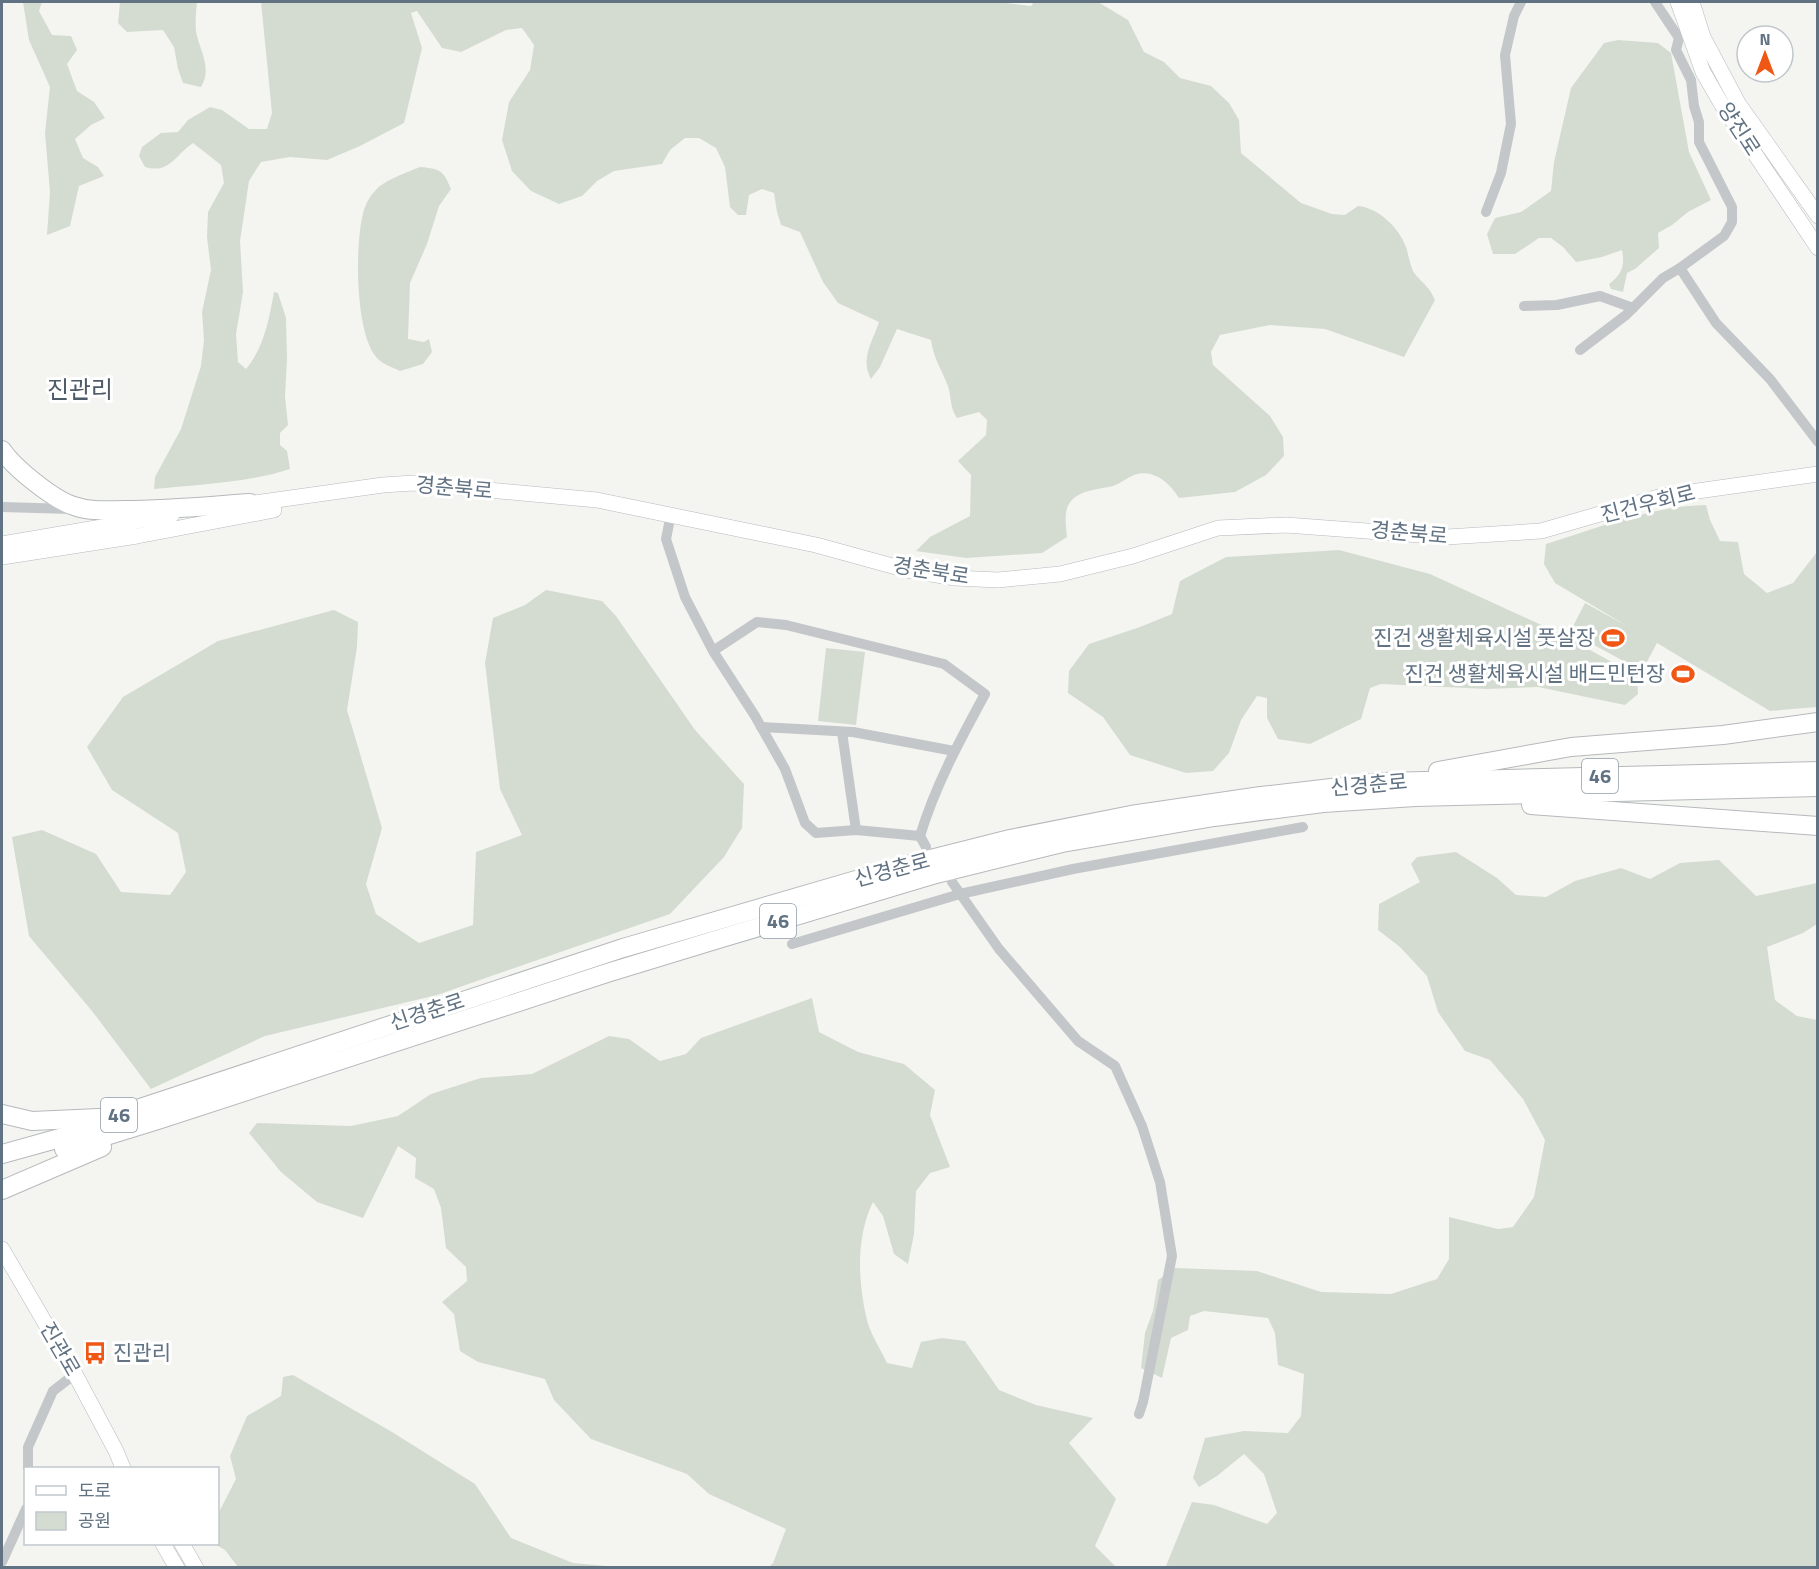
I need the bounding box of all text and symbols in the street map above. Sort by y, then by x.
north arrow [1735,24,1795,84]
text: N [1759,27,1771,51]
street label: 양진로 [1711,95,1769,161]
district label: 진관리 [47,371,113,407]
street label: 경춘북로 [414,468,494,506]
street label: 진건우회로 [1597,476,1698,530]
street label: 경춘북로 [1369,513,1449,551]
street label: 경춘북로 [890,548,972,592]
place label: 진건 생활체육시설 풋살장 [1373,621,1595,653]
sports icon: 진건 생활체육시설 풋살장 [1600,625,1626,651]
place label: 진건 생활체육시설 배드민턴장 [1405,657,1665,689]
sports icon: 진건 생활체육시설 배드민턴장 [1670,661,1696,687]
road number: 46 [1582,759,1618,793]
street label: 신경춘로 [1329,765,1409,803]
street label: 신경춘로 [850,844,933,894]
road number: 46 [760,904,796,938]
street label: 신경춘로 [385,984,468,1038]
road number: 46 [101,1098,137,1132]
street label: 진관로 [33,1315,89,1382]
place label: 진관리 [113,1336,171,1368]
bus stop icon: 진관리 [82,1340,108,1366]
legend [24,1467,219,1545]
text: 도로 [78,1477,111,1504]
text: 공원 [78,1507,111,1534]

